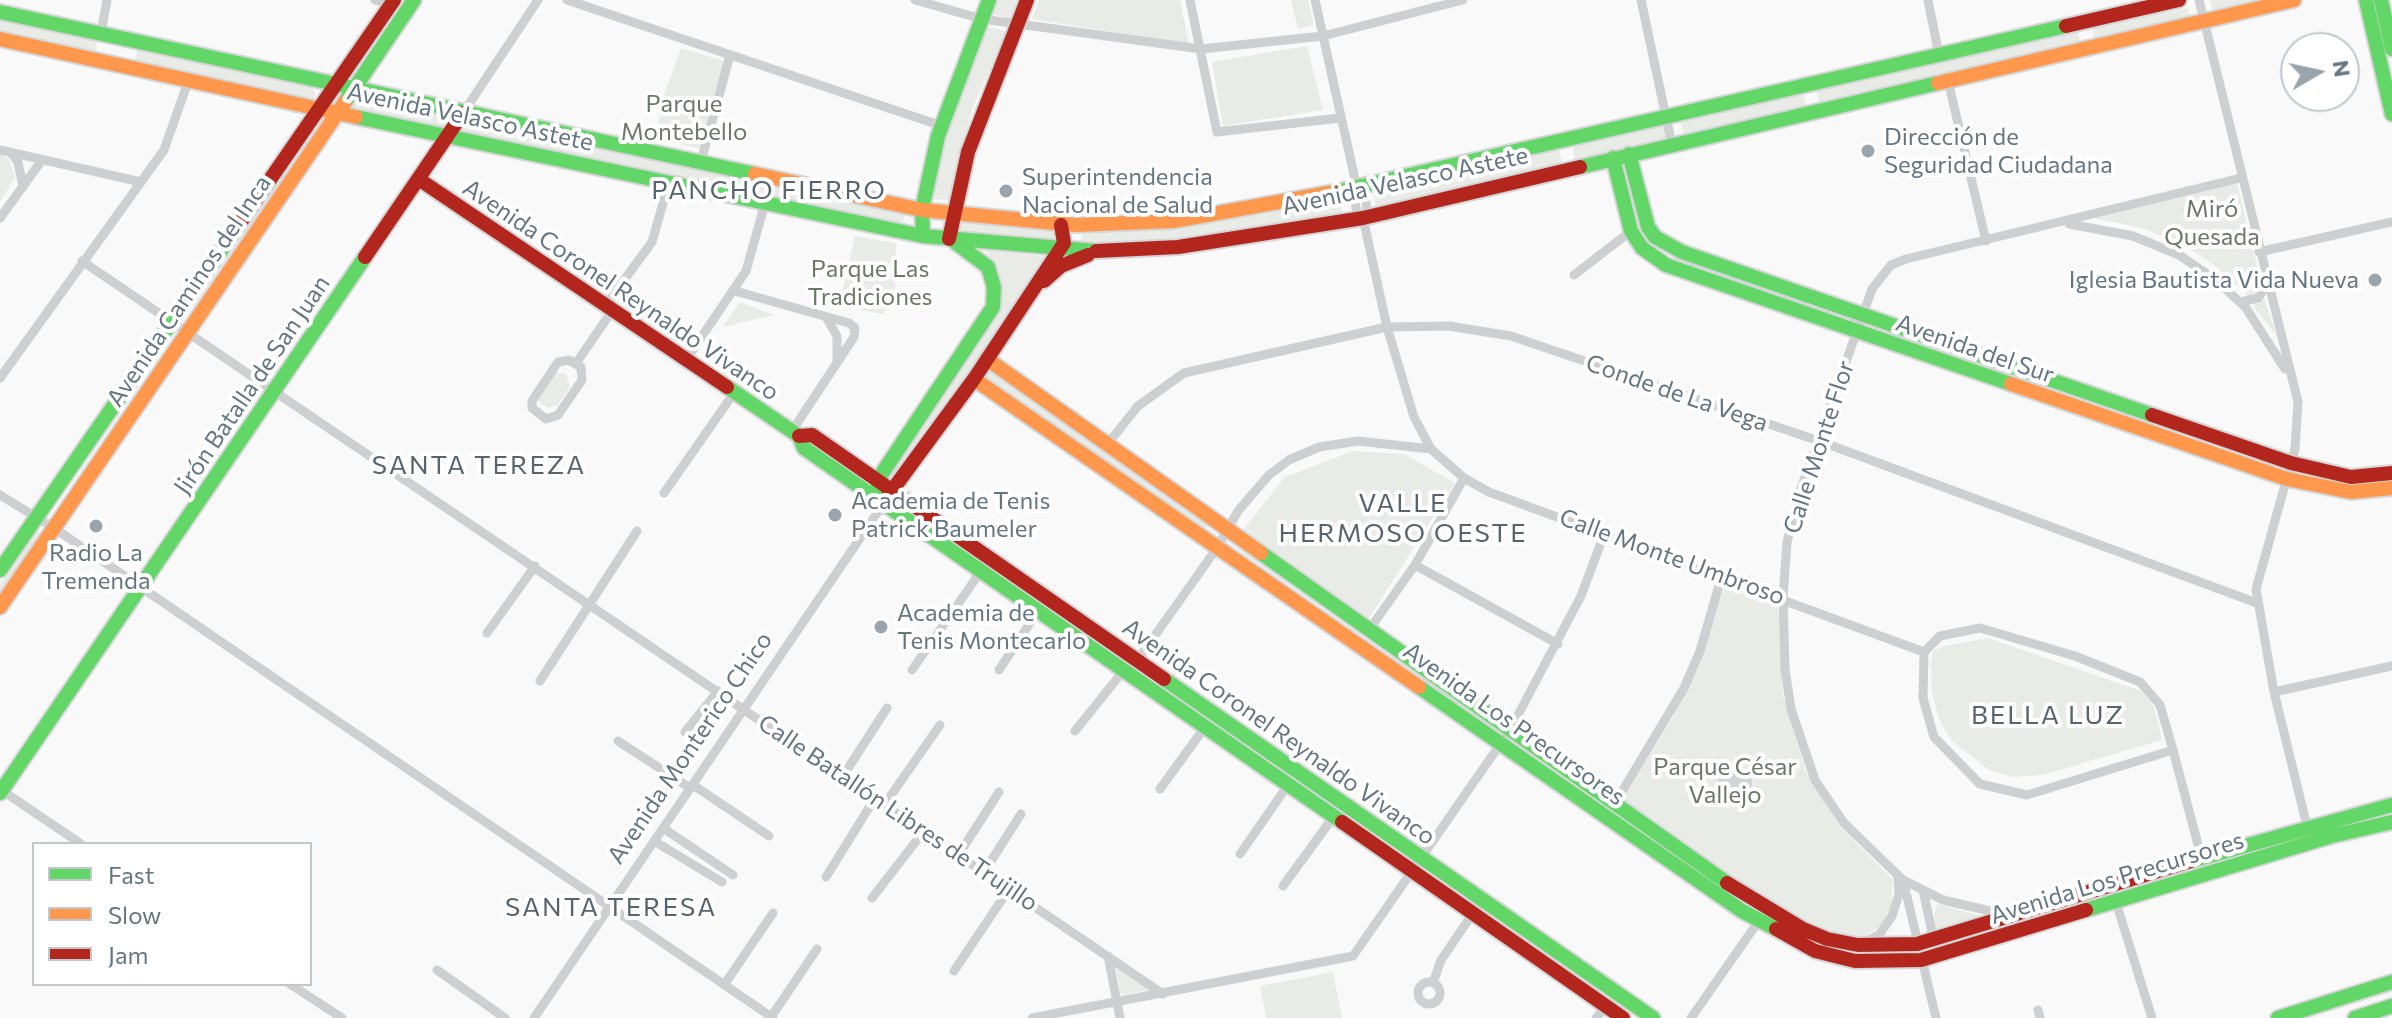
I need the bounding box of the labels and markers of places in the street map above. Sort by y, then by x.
place label: Dirección de Seguridad Ciudadana [1884,123,2113,179]
marker: Dirección de Seguridad Ciudadana [1859,142,1877,160]
place label: Superintendencia Nacional de Salud [1022,163,1213,219]
marker: Superintendencia Nacional de Salud [997,182,1015,200]
place label: Iglesia Bautista Vida Nueva [2069,266,2359,294]
marker: Iglesia Bautista Vida Nueva [2366,271,2384,289]
place label: Academia de Tenis Patrick Baumeler [851,487,1050,543]
marker: Academia de Tenis Patrick Baumeler [826,506,844,524]
marker: Radio La Tremenda [87,517,105,535]
place label: Radio La Tremenda [42,539,150,595]
place label: Academia de Tenis Montecarlo [897,599,1086,655]
marker: Academia de Tenis Montecarlo [872,618,890,636]

